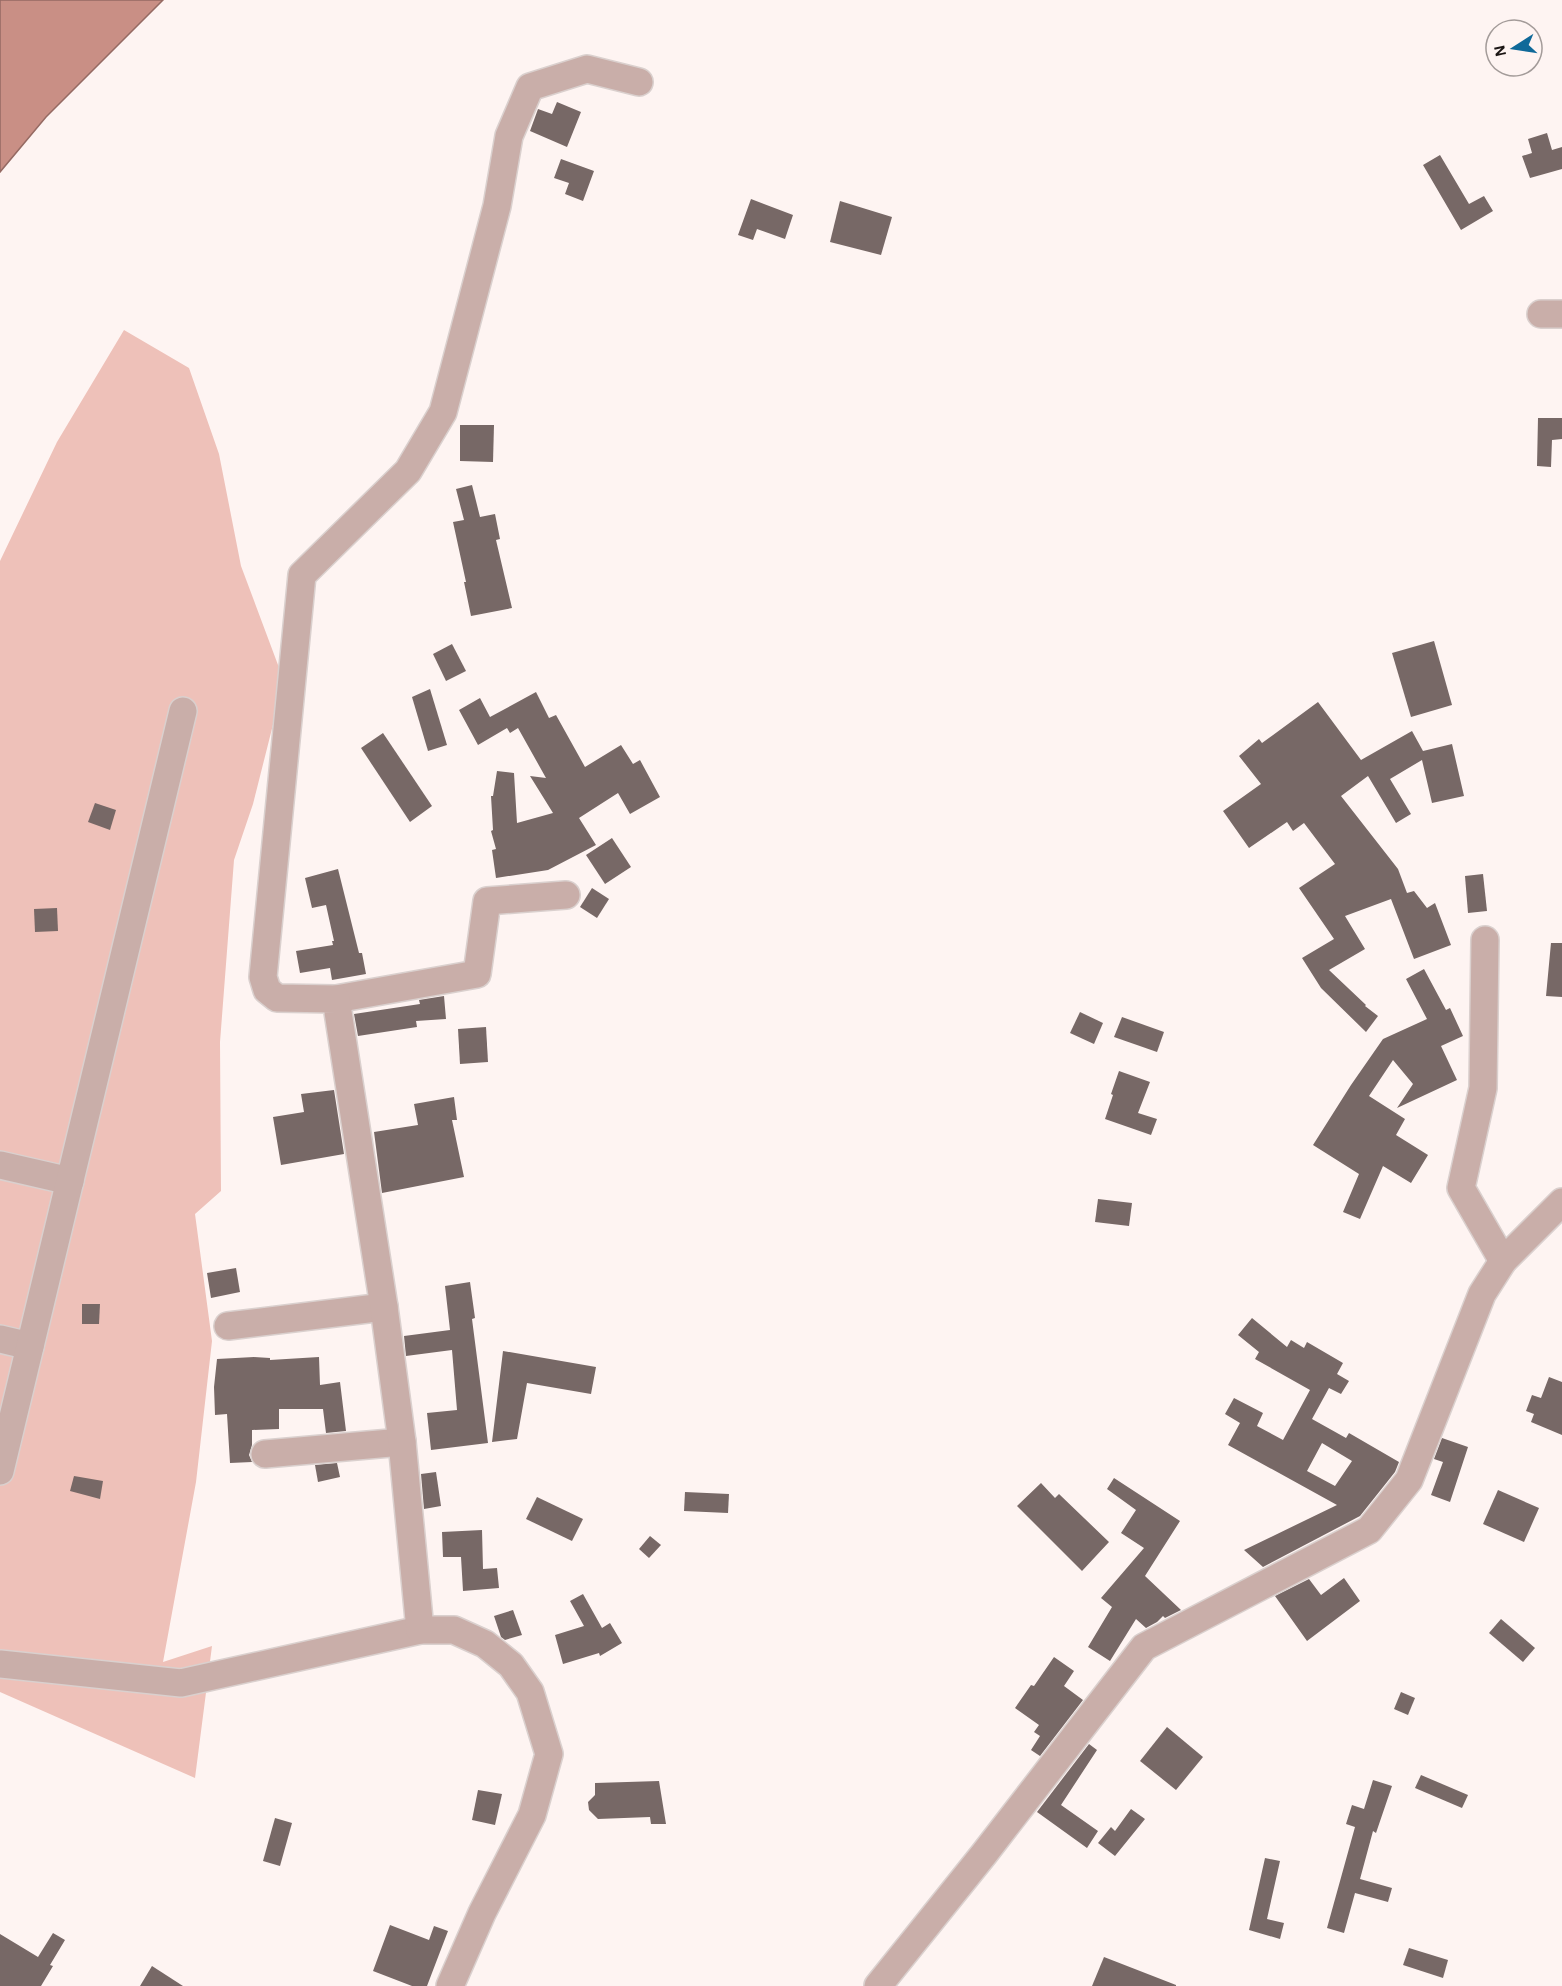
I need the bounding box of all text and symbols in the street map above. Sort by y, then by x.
north arrow [1484,18,1544,78]
text: N [1491,44,1509,58]

